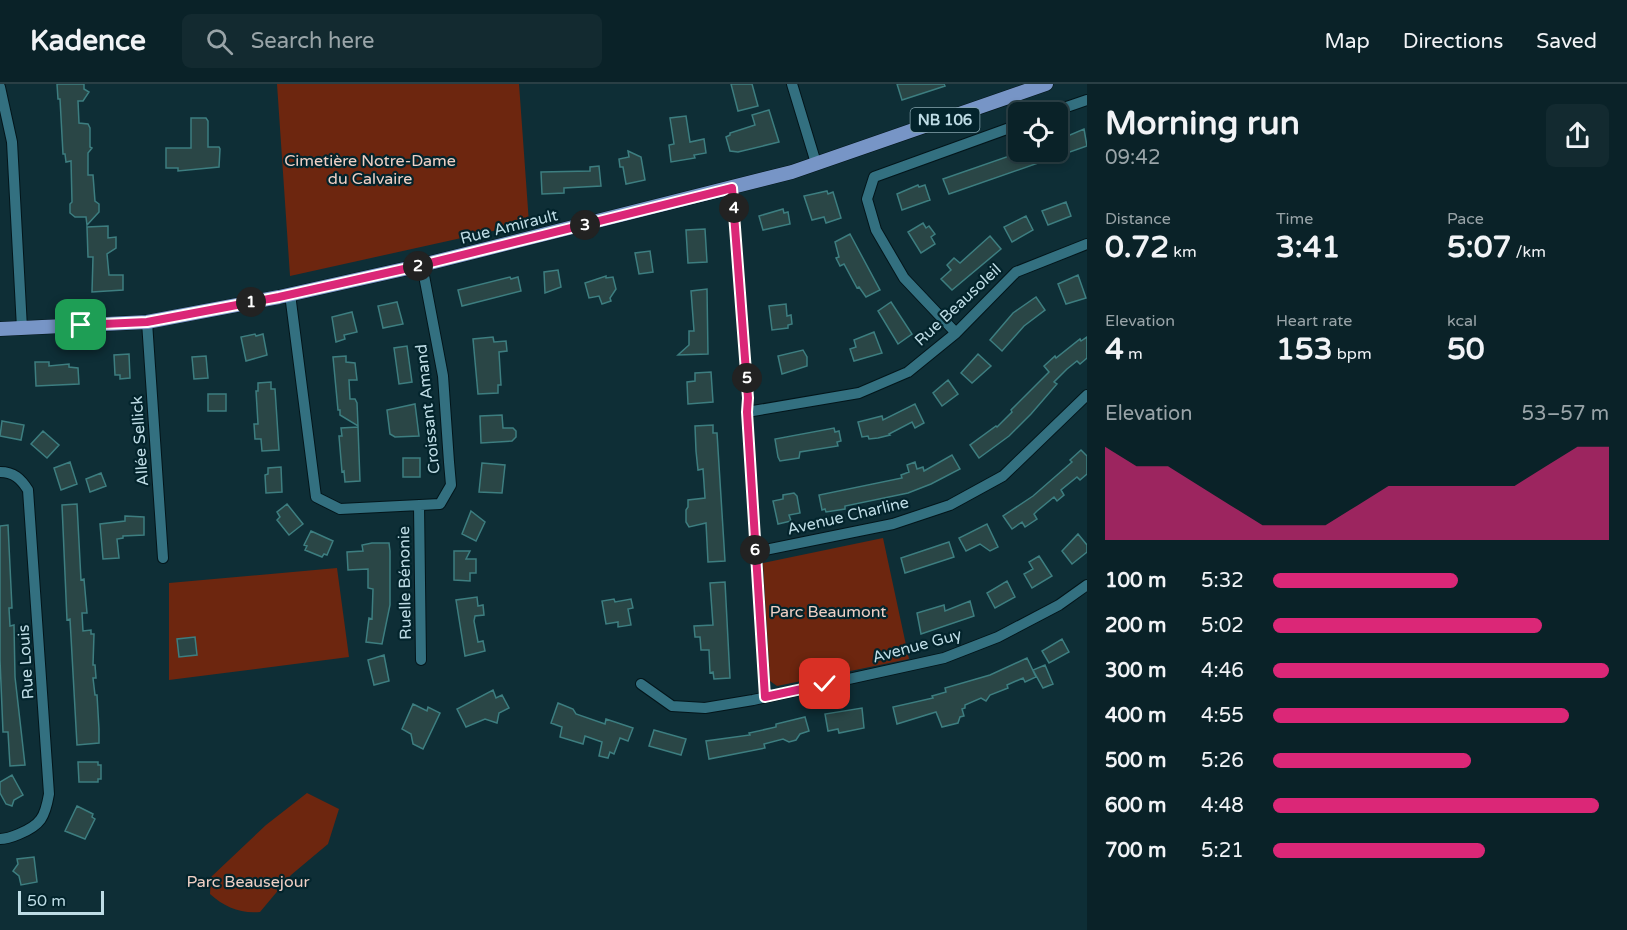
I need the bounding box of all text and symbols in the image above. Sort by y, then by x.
search box [182,14,602,68]
text: Kadence [30,24,146,58]
icon: search [203,25,236,58]
text: Search here [251,28,374,54]
text: Map [1324,29,1370,54]
text: Directions [1403,29,1503,54]
text: Saved [1536,29,1597,54]
map controls [1008,102,1068,162]
button: locate [1008,102,1068,162]
text: Morning run [1105,104,1300,143]
button: share [1546,104,1609,167]
road number: NB 106 [910,108,980,132]
text: 09:42 [1105,146,1160,170]
park label: Cimetière Notre-Dame du Calvaire [284,151,456,189]
pin: 4 [719,193,749,223]
text: 4 [729,198,739,218]
street label: Rue Amirault [458,205,560,249]
text: Distance [1105,209,1171,229]
text: Time [1276,209,1313,229]
text: Pace [1447,209,1484,229]
pin: 3 [570,210,600,240]
text: 3 [580,215,590,235]
text: 0.72 [1105,229,1169,266]
text: 3:41 [1276,229,1340,266]
text: 5:07 [1447,229,1511,266]
text: km [1169,242,1197,262]
text: /km [1511,242,1546,262]
pin: 2 [403,251,433,281]
text: 2 [413,256,423,276]
street label: Rue Beausoleil [910,260,1006,350]
pin: 1 [236,287,266,317]
text: 1 [246,292,256,312]
pin [55,299,106,350]
icon: arrive [64,308,97,341]
text: Elevation [1105,311,1175,331]
text: Heart rate [1276,311,1352,331]
text: kcal [1447,311,1477,331]
text: 4 [1105,331,1124,368]
text: 153 [1276,331,1333,368]
text: 50 [1447,331,1485,368]
street label: Croissant Amand [411,343,445,475]
text: m [1124,344,1143,364]
text: bpm [1333,344,1372,364]
pin: 5 [732,363,762,393]
text: 5 [742,368,752,388]
street label: Allée Sellick [127,395,153,487]
text: Elevation [1105,402,1192,426]
text: 53–57 m [1522,402,1609,426]
street label: Avenue Charline [785,492,911,540]
street label: Ruelle Bénonie [394,526,416,640]
pin: 6 [740,535,770,565]
text: 6 [750,540,760,560]
text: 100 m [1105,569,1166,593]
text: 5:32 [1201,569,1244,593]
park label: Parc Beaumont [770,602,886,622]
text: 200 m [1105,614,1166,638]
text: 5:02 [1201,614,1244,638]
street label: Rue Louis [13,624,39,700]
street label: Avenue Guy [870,624,964,668]
pin [799,658,850,709]
text: 300 m [1105,659,1166,683]
text: 4:46 [1201,659,1244,683]
icon: check [808,667,841,700]
text: 400 m [1105,704,1166,728]
text: 4:55 [1201,704,1244,728]
text: 500 m [1105,749,1166,773]
text: 5:26 [1201,749,1244,773]
text: 600 m [1105,794,1166,818]
text: 4:48 [1201,794,1244,818]
text: 700 m [1105,839,1166,863]
text: 5:21 [1201,839,1244,863]
park label: Parc Beausejour [186,872,310,892]
scale bar [18,888,104,916]
text: 50 m [27,891,66,911]

